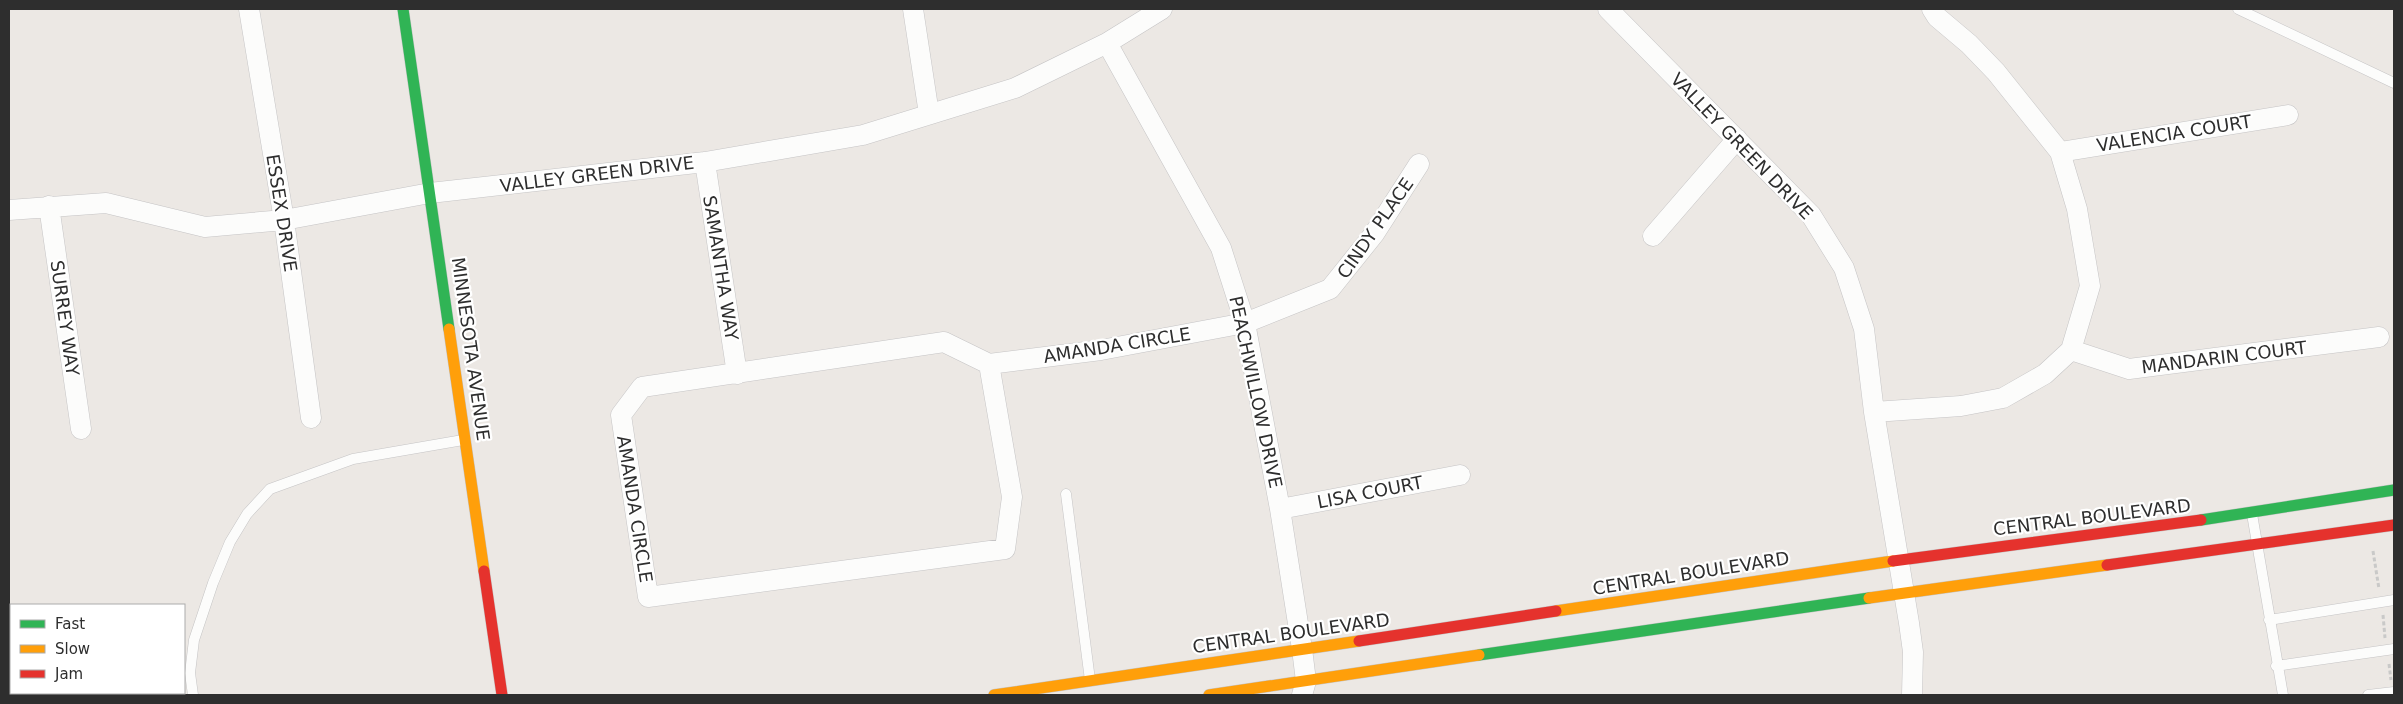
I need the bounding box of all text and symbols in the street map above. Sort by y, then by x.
street label: VALLEY GREEN DRIVE [1667,68,1817,224]
street label: VALENCIA COURT [2095,110,2254,156]
street label: VALLEY GREEN DRIVE [499,152,695,196]
street label: ESSEX DRIVE [262,153,302,273]
street label: CINDY PLACE [1333,174,1417,282]
street label: SAMANTHA WAY [699,194,743,343]
street label: MINNESOTA AVENUE [448,256,494,442]
street label: SURREY WAY [46,259,84,378]
street label: PEACHWILLOW DRIVE [1225,294,1287,490]
street label: AMANDA CIRCLE [1042,323,1192,367]
street label: MANDARIN COURT [2140,336,2309,378]
street label: AMANDA CIRCLE [613,434,657,584]
street label: LISA COURT [1315,471,1426,513]
street label: CENTRAL BOULEVARD [1992,494,2192,540]
street label: CENTRAL BOULEVARD [1591,547,1791,599]
legend [10,604,185,694]
street label: CENTRAL BOULEVARD [1191,609,1391,657]
text: Fast [55,615,85,633]
text: Slow [55,640,90,658]
text: Jam [54,665,83,683]

